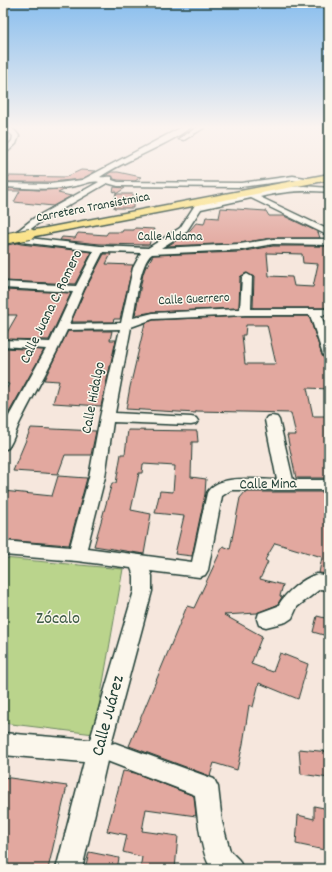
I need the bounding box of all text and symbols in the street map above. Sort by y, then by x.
street label: Carretera Transistmica [35,188,152,228]
street label: Calle Aldama [138,228,203,247]
street label: Calle Juana C. Romero [15,246,89,368]
street label: Calle Guerrero [158,289,230,311]
street label: Calle Hidalgo [76,360,112,436]
street label: Calle Mina [239,473,298,496]
park label: Zócalo [36,607,80,632]
street label: Calle Juárez [86,673,132,759]

